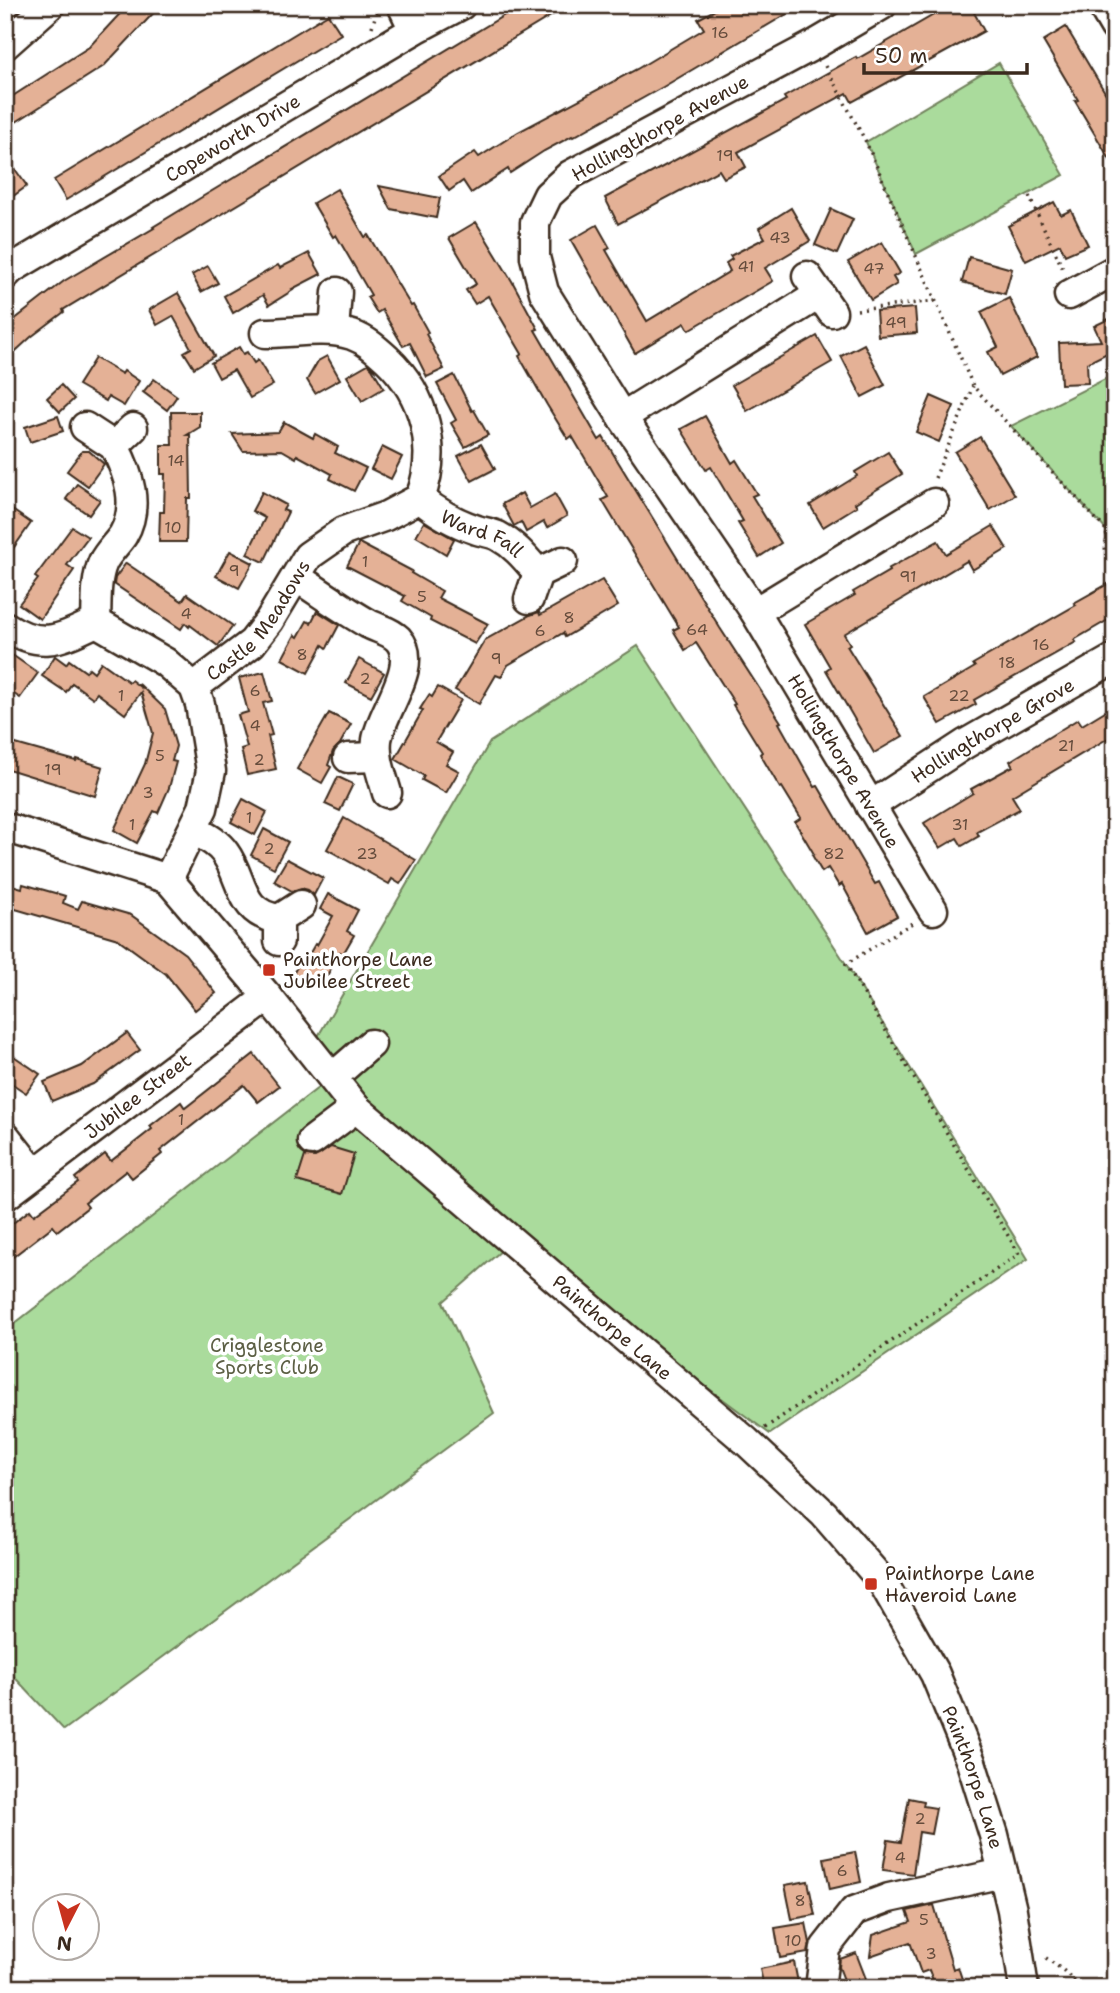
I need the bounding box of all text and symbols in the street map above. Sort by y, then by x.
house number: 16 [711,22,729,43]
scale bar [864,32,1027,76]
text: 50 m [875,42,928,70]
street label: Hollingthorpe Avenue [567,69,753,187]
street label: Copeworth Drive [160,88,305,187]
house number: 19 [716,145,734,166]
house number: 43 [769,227,791,248]
house number: 41 [737,256,755,277]
house number: 47 [863,258,885,279]
house number: 49 [885,312,907,333]
house number: 14 [167,450,185,471]
street label: Ward Fall [436,503,530,563]
house number: 10 [164,517,182,538]
house number: 1 [362,551,368,572]
street label: Castle Meadows [201,555,316,686]
house number: 9 [228,560,240,581]
house number: 91 [899,566,917,587]
house number: 5 [417,586,427,607]
house number: 4 [180,603,192,624]
house number: 8 [563,607,575,628]
house number: 64 [686,619,708,640]
house number: 6 [534,620,546,641]
house number: 16 [1032,634,1050,655]
house number: 8 [296,644,308,665]
house number: 9 [490,648,502,669]
house number: 18 [998,652,1016,673]
house number: 2 [359,668,371,689]
street label: Hollingthorpe Avenue [782,669,906,853]
street label: Hollingthorpe Grove [906,672,1079,789]
house number: 6 [249,680,261,701]
house number: 1 [118,685,124,706]
house number: 22 [948,685,970,706]
house number: 4 [249,715,261,736]
house number: 21 [1057,735,1075,756]
house number: 5 [155,745,165,766]
house number: 2 [253,749,265,770]
house number: 19 [44,759,62,780]
house number: 3 [142,782,154,803]
house number: 1 [246,807,252,828]
house number: 1 [129,814,135,835]
house number: 31 [951,814,969,835]
house number: 2 [263,838,275,859]
house number: 23 [356,843,378,864]
house number: 82 [823,843,845,864]
place label: Painthorpe Lane Jubilee Street [283,947,433,994]
marker: Painthorpe Lane Jubilee Street [261,962,277,978]
street label: Jubilee Street [79,1047,196,1144]
house number: 1 [178,1109,184,1130]
street label: Painthorpe Lane [548,1269,678,1385]
park label: Crigglestone Sports Club [210,1333,324,1380]
place label: Painthorpe Lane Haveroid Lane [885,1561,1035,1608]
marker: Painthorpe Lane Haveroid Lane [863,1576,879,1592]
street label: Painthorpe Lane [937,1702,1009,1851]
house number: 2 [914,1808,926,1829]
house number: 4 [894,1847,906,1868]
house number: 6 [836,1860,848,1881]
house number: 8 [794,1890,806,1911]
north arrow [32,1892,102,1962]
house number: 5 [919,1909,929,1930]
text: N [55,1930,73,1957]
house number: 10 [784,1930,802,1951]
house number: 3 [925,1943,937,1964]

